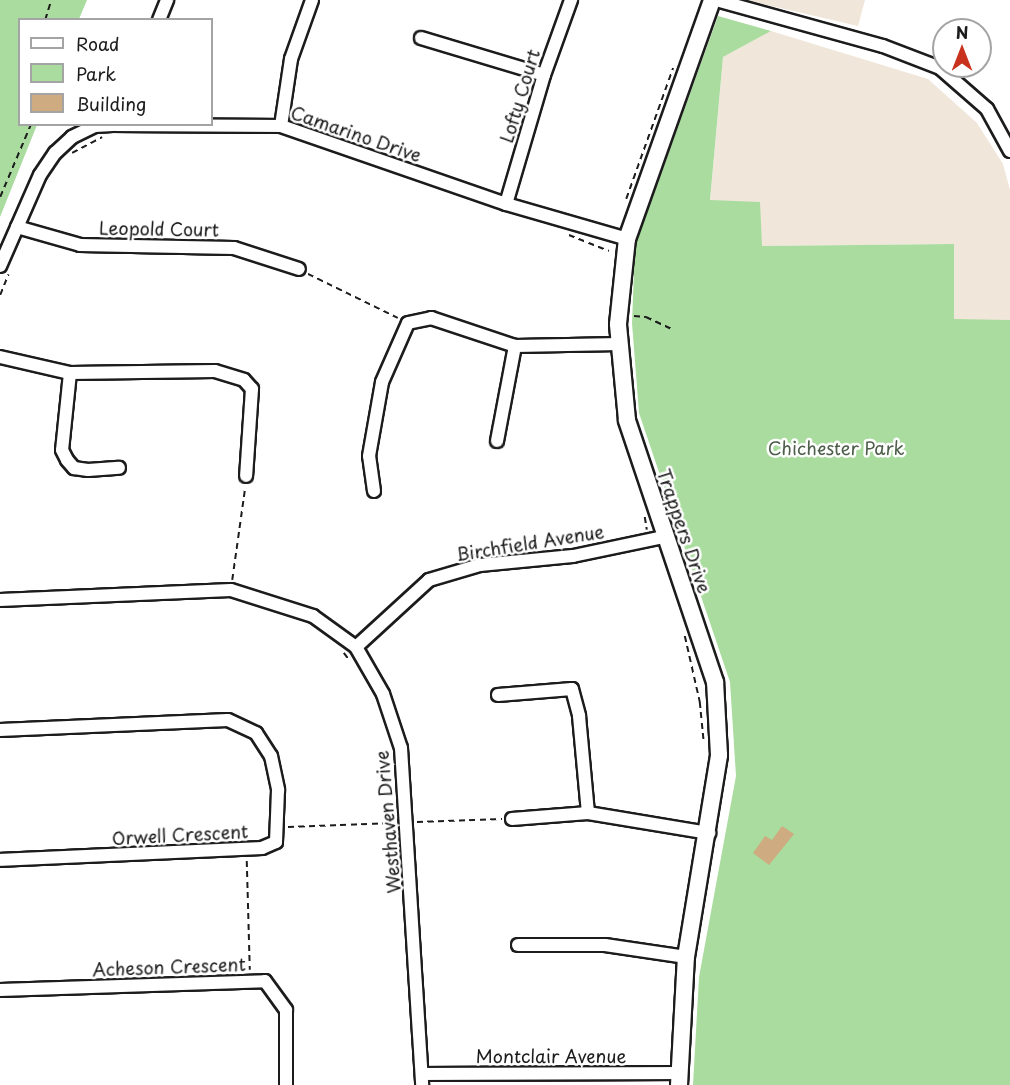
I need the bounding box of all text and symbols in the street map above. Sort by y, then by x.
legend [18,18,213,126]
north arrow [932,18,992,78]
text: N [956,20,968,44]
text: Road [76,30,120,57]
street label: Lofty Court [495,46,545,146]
text: Park [76,60,116,87]
text: Building [76,90,146,117]
street label: Camarino Drive [288,102,424,166]
street label: Leopold Court [98,217,220,241]
park label: Chichester Park [767,437,905,459]
street label: Trappers Drive [653,466,715,596]
street label: Birchfield Avenue [454,521,606,565]
street label: Westhaven Drive [371,749,405,895]
street label: Orwell Crescent [111,821,249,849]
street label: Acheson Crescent [92,954,246,980]
street label: Montclair Avenue [476,1045,626,1067]

